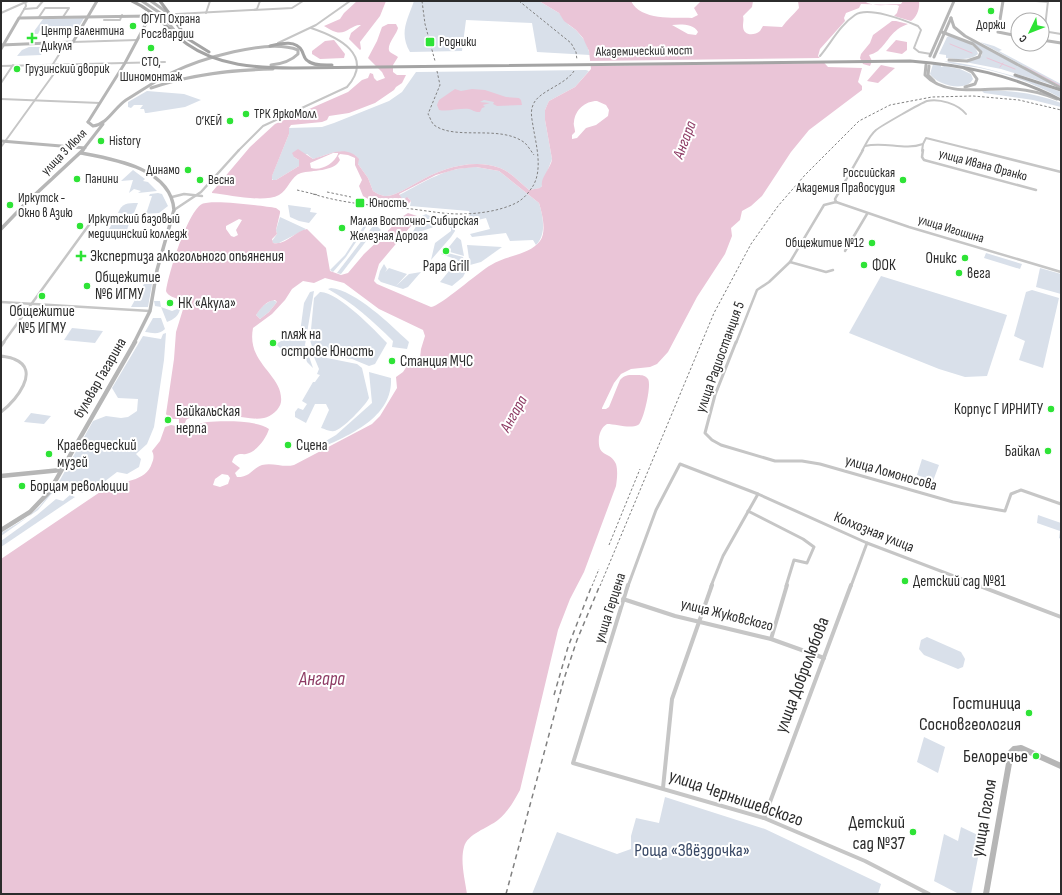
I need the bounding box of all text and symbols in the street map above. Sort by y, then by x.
marker: Доржи [986,6,996,16]
place label: ФГУП Охрана Росгвардии [141,11,200,42]
north arrow [1010,12,1050,52]
place label: Доржи [976,17,1006,33]
marker: ФГУП Охрана Росгвардии [128,21,138,31]
place label: Центр Валентина Дикуля [41,23,124,54]
marker: Центр Валентина Дикуля [26,32,38,44]
text: С [1016,32,1030,45]
place label: Родники [439,34,476,50]
marker: Родники [424,36,436,48]
street label: Академический мост [595,42,692,60]
marker: СТО, Шиномонтаж [146,43,156,53]
place label: СТО, Шиномонтаж [120,54,182,85]
place label: Грузинский дворик [25,61,110,77]
marker: Грузинский дворик [12,64,22,74]
place label: ТРК ЯркоМолл [254,106,317,122]
marker: ТРК ЯркоМолл [241,109,251,119]
place label: О’КЕЙ [195,113,222,129]
marker: О’КЕЙ [225,116,235,126]
water label: Ангара [669,118,701,162]
street label: улица 3 Июля [38,125,90,179]
place label: History [109,133,141,149]
marker: History [96,136,106,146]
street label: улица Ивана Франко [937,145,1029,185]
place label: Динамо [146,162,180,178]
marker: Динамо [183,165,193,175]
place label: Российская Академия Правосудия [795,165,895,196]
place label: Панини [85,171,118,187]
place label: Весна [208,172,235,188]
marker: Панини [72,174,82,184]
marker: Весна [195,175,205,185]
marker: Российская Академия Правосудия [898,175,908,185]
place label: Иркутск - Окно в Азию [18,190,73,221]
place label: Юность [369,195,407,211]
marker: Юность [354,197,366,209]
marker: Иркутск - Окно в Азию [5,200,15,210]
place label: Иркутский базовый медицинский колледж [88,211,187,242]
street label: улица Игошина [916,211,986,247]
place label: Малая Восточно-Сибирская Железная Дорога [350,213,479,244]
marker: Иркутский базовый медицинский колледж [75,221,85,231]
marker: Малая Восточно-Сибирская Железная Дорога [337,223,347,233]
place label: Общежитие №12 [785,235,864,251]
marker: Общежитие №12 [867,238,877,248]
marker: Papa Grill [441,246,451,256]
place label: Экспертиза алкогольного опьянения [90,247,284,266]
place label: Оникс [926,249,957,268]
marker: Экспертиза алкогольного опьянения [75,250,87,262]
marker: Оникс [960,253,970,263]
place label: ФОК [872,256,896,275]
place label: Papa Grill [423,257,469,276]
marker: ФОК [859,260,869,270]
place label: вега [967,264,991,283]
place label: Общежитие №6 ИГМУ [95,268,161,304]
marker: вега [954,268,964,278]
marker: Общежитие №6 ИГМУ [82,281,92,291]
marker: Общежитие №5 ИГМУ [37,291,47,301]
place label: НК «Акула» [178,294,236,313]
marker: НК «Акула» [165,298,175,308]
street label: улица Радиостанция 5 [691,299,749,415]
place label: Общежитие №5 ИГМУ [9,302,75,338]
place label: пляж на острове Юность [281,325,374,361]
street label: бульвар Гагарина [69,334,131,422]
marker: пляж на острове Юность [268,338,278,348]
place label: Станция МЧС [400,352,473,371]
marker: Станция МЧС [387,356,397,366]
water label: Ангара [496,392,532,436]
place label: Корпус Г ИРНИТУ [954,400,1044,419]
place label: Байкальская нерпа [176,402,240,438]
marker: Корпус Г ИРНИТУ [1046,404,1056,414]
marker: Байкальская нерпа [163,415,173,425]
place label: Краеведческий музей [57,436,136,472]
place label: Сцена [296,436,328,455]
marker: Сцена [283,440,293,450]
place label: Байкал [1005,442,1041,461]
marker: Байкал [1043,446,1053,456]
marker: Краеведческий музей [44,449,54,459]
street label: улица Ломоносова [843,451,939,495]
place label: Борцам революции [30,477,128,496]
marker: Борцам революции [17,481,27,491]
street label: Колхозная улица [831,507,917,557]
street label: улица Герцена [590,570,630,646]
place label: Детский сад №81 [913,572,1006,591]
marker: Детский сад №81 [900,576,910,586]
street label: улица Жуковского [679,594,775,636]
street label: улица Добролюбова [770,614,834,736]
water label: Ангара [298,668,345,691]
place label: Гостиница Сосновгеология [919,693,1021,735]
marker: Гостиница Сосновгеология [1024,708,1034,718]
place label: Белоречье [963,746,1028,767]
marker: Белоречье [1031,751,1041,761]
street label: улица Чернышевского [666,765,806,831]
street label: улица Гоголя [967,778,1001,858]
place label: Детский сад №37 [848,812,906,854]
marker: Детский сад №37 [908,827,918,837]
park label: Роща «Звёздочка» [634,840,750,861]

